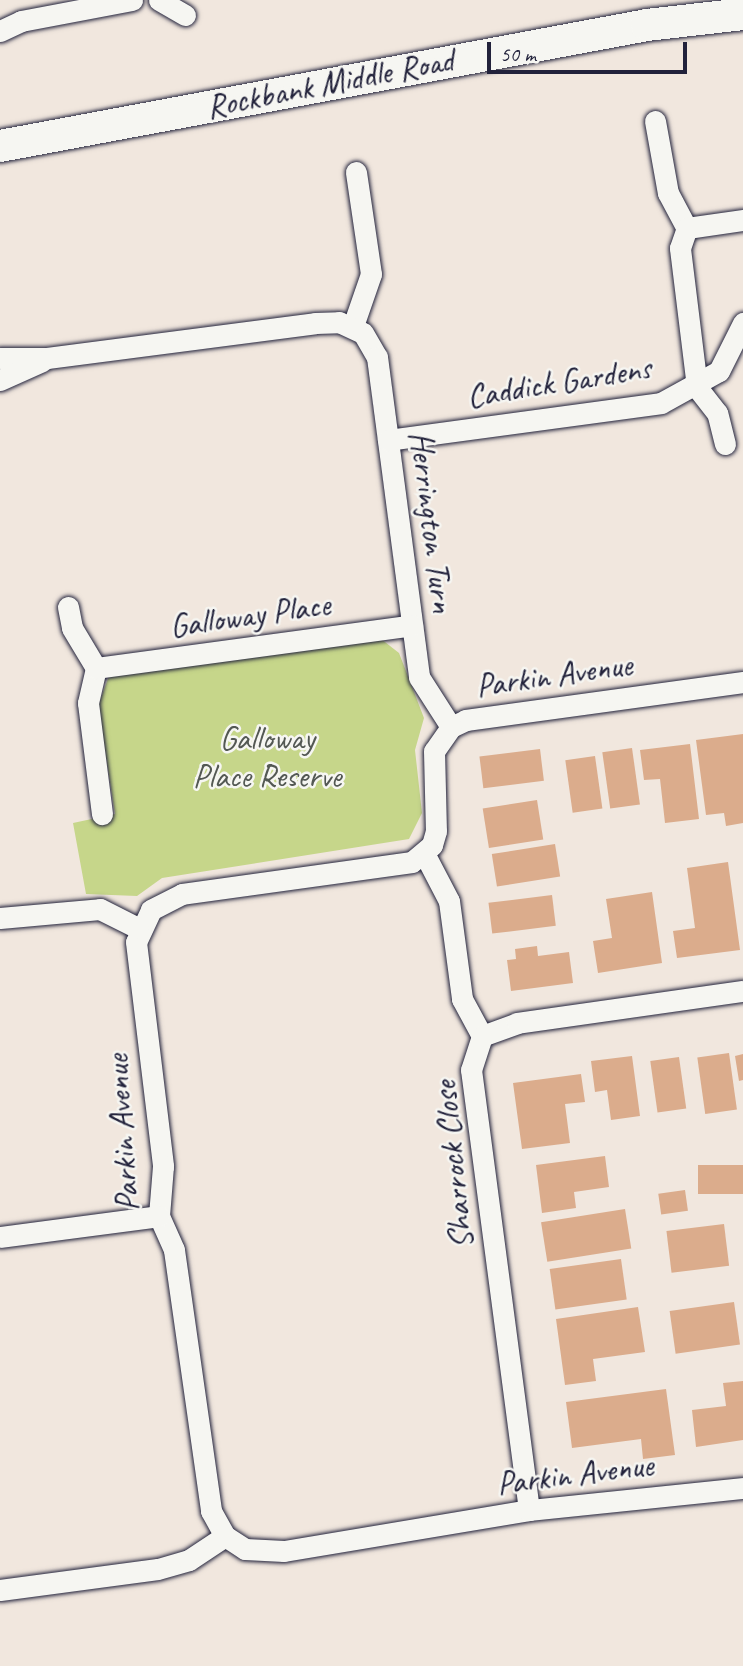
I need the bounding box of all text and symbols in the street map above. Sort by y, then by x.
scale bar [491,28,690,72]
street label: Rockbank Middle Road [203,41,457,127]
text: 50 m [500,41,536,67]
street label: Caddick Gardens [464,349,654,417]
street label: Herrington Turn [400,429,462,615]
street label: Galloway Place [167,585,333,647]
street label: Parkin Avenue [473,645,635,707]
park label: Galloway Place Reserve [192,719,342,797]
street label: Parkin Avenue [98,1053,148,1213]
street label: Sharrock Close [426,1079,482,1251]
street label: Parkin Avenue [495,1446,655,1504]

